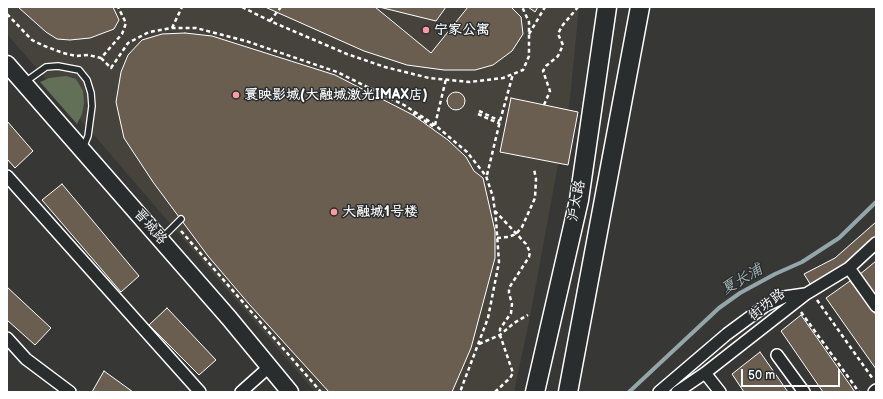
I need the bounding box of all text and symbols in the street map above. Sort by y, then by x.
place label: 宁家公寓 [434,22,490,38]
marker: 宁家公寓 [421,25,431,35]
place label: 寰映影城(大融城激光IMAX店) [244,87,428,103]
marker: 寰映影城(大融城激光IMAX店) [231,90,241,100]
street label: 沪太路 [565,179,589,223]
place label: 大融城1号楼 [342,204,418,220]
street label: 晋城路 [130,206,170,248]
marker: 大融城1号楼 [329,207,339,217]
water label: 夏长浦 [718,261,766,299]
street label: 街坊路 [745,285,789,325]
scale bar [743,361,842,387]
text: 50 m [748,368,775,383]

